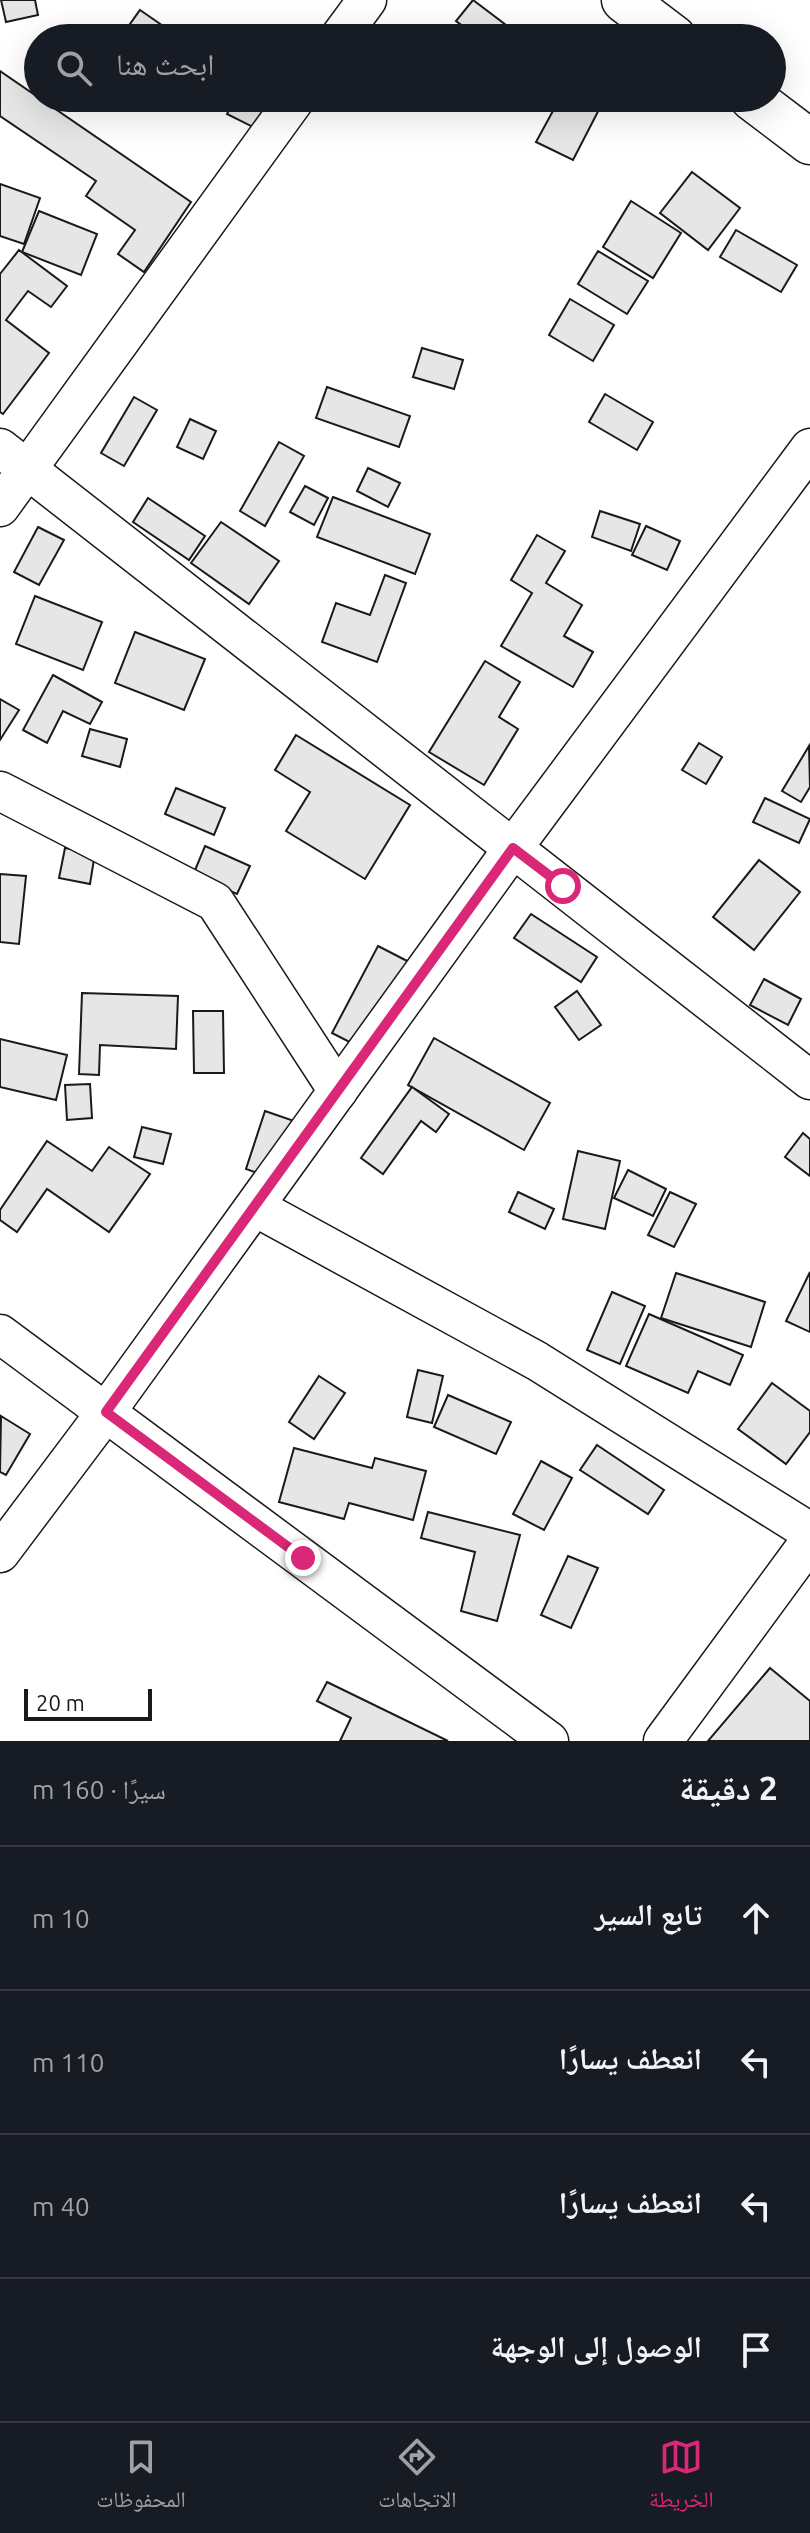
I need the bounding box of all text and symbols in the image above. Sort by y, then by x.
search box [24,24,786,112]
icon: search [52,46,96,90]
text: ابحث هنا [116,47,214,81]
route start [545,868,581,904]
route end [285,1540,321,1576]
scale bar [24,1685,152,1721]
text: 20 m [36,1690,85,1715]
text: 2 دقيقة [679,1768,778,1806]
text: سيرًا · 160 m [32,1775,166,1804]
icon: ahead [734,1896,778,1940]
text: تابع السير [595,1897,702,1931]
text: 10 m [32,1904,90,1933]
icon: left [734,2040,778,2084]
text: انعطف يسارًا [559,2041,702,2075]
text: 110 m [32,2048,104,2077]
icon: left [734,2184,778,2228]
text: انعطف يسارًا [559,2185,702,2219]
text: 40 m [32,2192,90,2221]
icon: arrive [734,2328,778,2372]
text: الوصول إلى الوجهة [491,2329,702,2363]
tab: المحفوظات [96,2435,186,2521]
tab: الاتجاهات [378,2435,456,2521]
tab: الخريطة [649,2435,714,2521]

